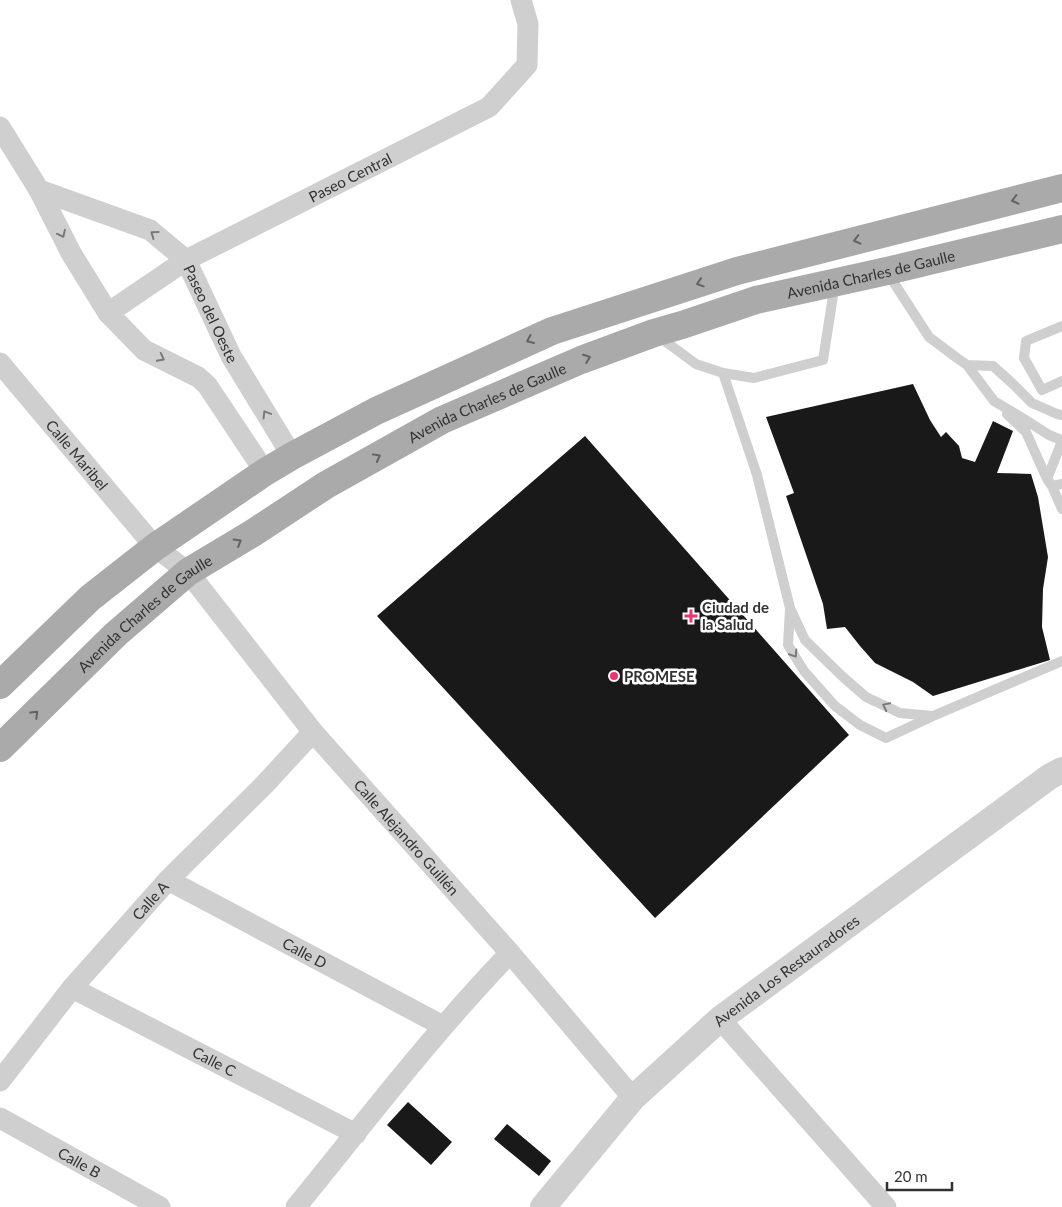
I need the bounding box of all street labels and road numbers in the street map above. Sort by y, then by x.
street label: Paseo Central [305,149,395,206]
street label: Avenida Charles de Gaulle [785,246,957,302]
street label: Paseo del Oeste [180,262,242,366]
street label: Avenida Charles de Gaulle [405,359,569,446]
street label: Calle Maribel [43,416,112,494]
street label: Avenida Charles de Gaulle [74,551,215,676]
street label: Calle Alejandro Guillén [350,776,463,899]
street label: Calle A [128,876,173,923]
street label: Avenida Los Restauradores [709,911,863,1030]
street label: Calle D [280,934,330,972]
street label: Calle C [190,1043,239,1080]
street label: Calle B [55,1143,104,1181]

